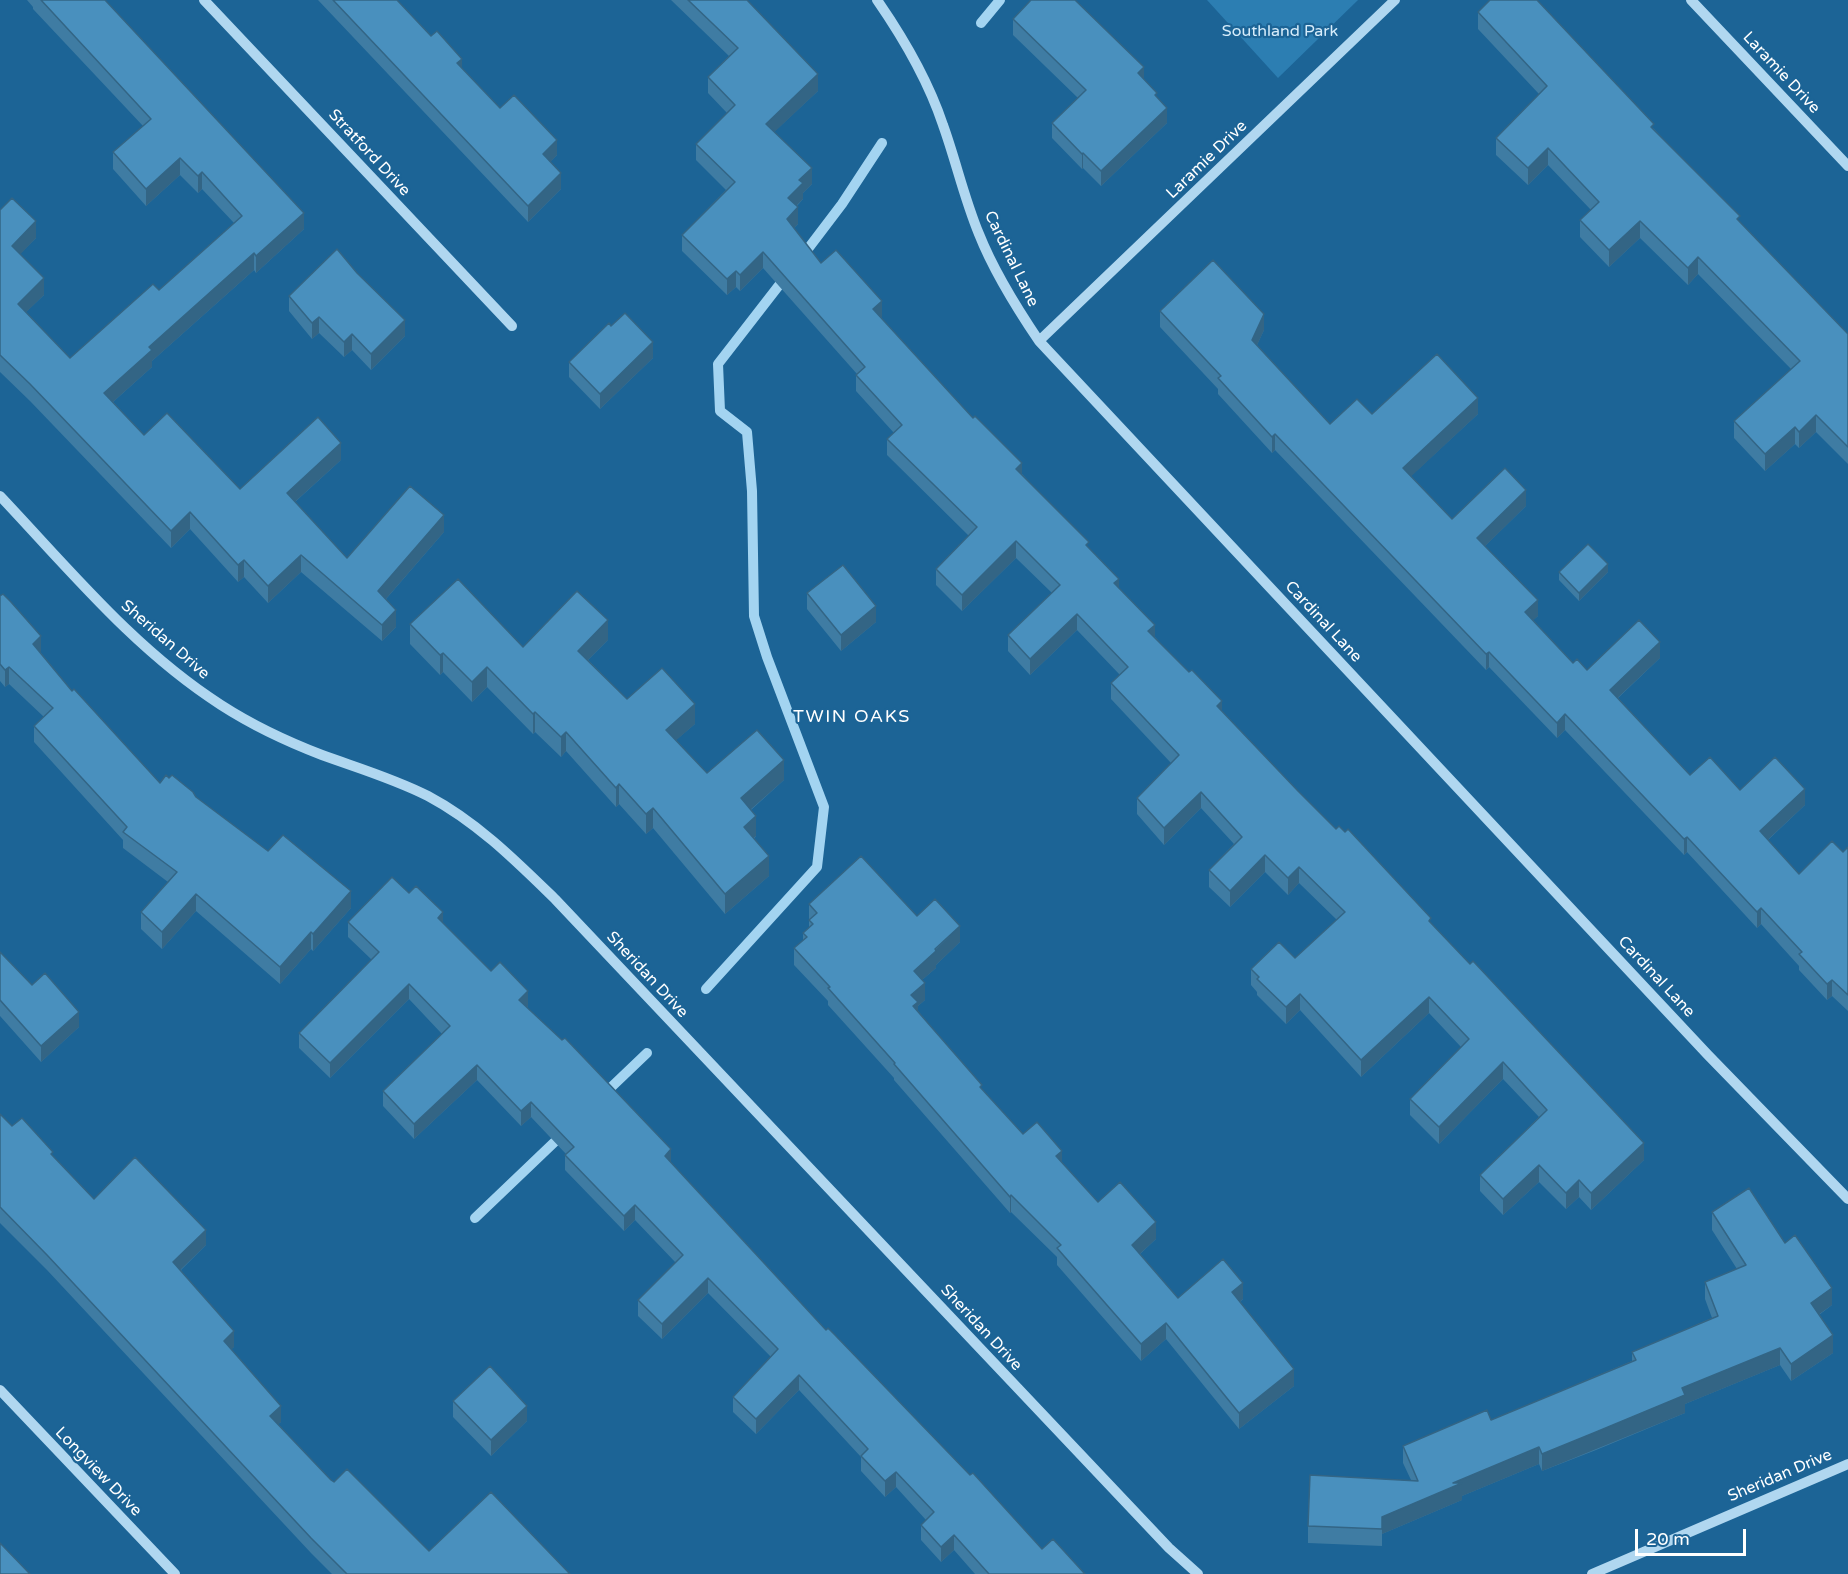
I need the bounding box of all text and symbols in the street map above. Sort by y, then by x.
park label: Southland Park [1222,22,1338,42]
street label: Laramie Drive [1738,28,1824,118]
street label: Stratford Drive [324,106,414,200]
street label: Laramie Drive [1163,117,1251,203]
street label: Cardinal Lane [980,208,1042,310]
street label: Cardinal Lane [1281,577,1365,667]
street label: Sheridan Drive [117,596,213,684]
district label: TWIN OAKS [793,706,911,728]
street label: Sheridan Drive [602,928,692,1022]
street label: Cardinal Lane [1614,932,1698,1022]
street label: Sheridan Drive [936,1281,1026,1375]
street label: Longview Drive [51,1423,145,1521]
street label: Sheridan Drive [1725,1445,1835,1507]
scale bar [1638,1517,1749,1555]
text: 20 m [1646,1528,1690,1550]

